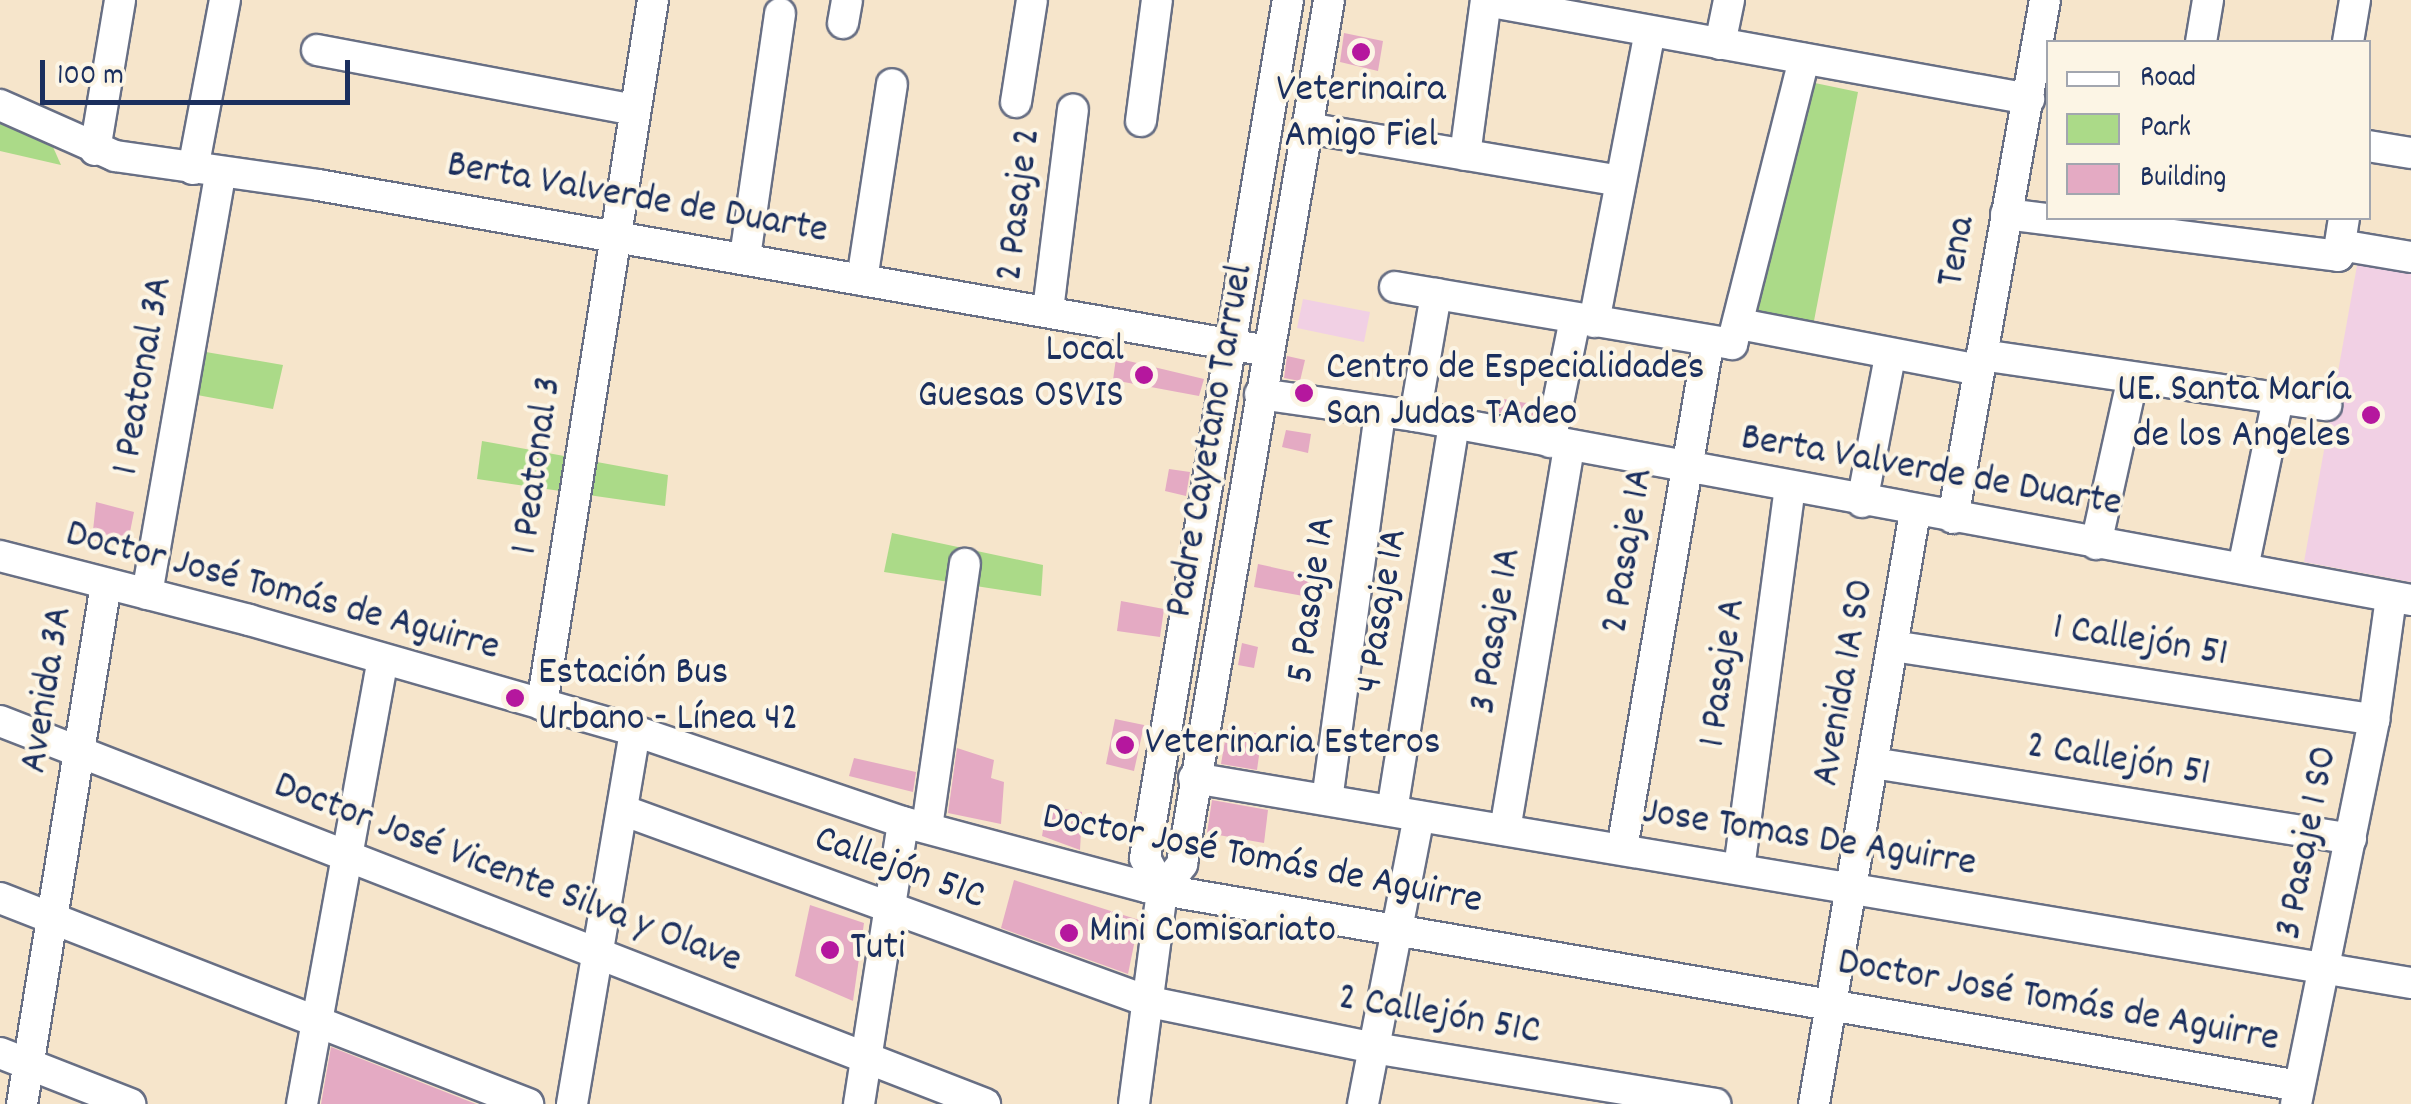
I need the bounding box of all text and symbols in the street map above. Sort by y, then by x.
scale bar [45,40,355,102]
legend [2046,40,2371,220]
marker: Veterinaira Amigo Fiel [1350,41,1372,63]
text: 100 m [57,56,124,99]
text: Road [2140,58,2196,101]
place label: Veterinaira Amigo Fiel [1276,68,1446,162]
text: Park [2140,108,2191,151]
street label: 2 Pasaje 2 [988,126,1054,284]
street label: Berta Valverde de Duarte [443,143,831,257]
text: Building [2140,158,2226,201]
street label: Tena [1929,213,1989,291]
street label: Padre Cayetano Tarruel [1157,261,1267,621]
street label: 1 Peatonal 3A [104,273,186,479]
place label: Local Guesas OSVIS [917,328,1124,422]
place label: Centro de Especialidades San Judas TAdeo [1326,346,1705,440]
marker: Local Guesas OSVIS [1133,364,1155,386]
place label: UE. Santa María de los Angeles [2117,368,2351,462]
street label: 1 Peatonal 3 [503,374,575,558]
marker: Centro de Especialidades San Judas TAdeo [1291,380,1317,406]
marker: UE. Santa María de los Angeles [2360,404,2382,426]
street label: Berta Valverde de Duarte [1737,416,2125,530]
street label: 2 Pasaje 1A [1593,465,1667,637]
street label: Doctor José Tomás de Aguirre [60,512,504,674]
street label: 5 Pasaje 1A [1279,513,1349,687]
street label: 4 Pasaje 1A [1347,525,1421,697]
street label: 3 Pasaje 1A [1461,545,1535,717]
street label: Avenida 1A SO [1804,576,1888,790]
street label: 1 Pasaje A [1691,596,1759,750]
street label: Avenida 3A [12,603,86,777]
street label: 1 Callejón 51 [2049,606,2231,680]
place label: Estación Bus Urbano - Línea 42 [538,651,798,745]
marker: Estación Bus Urbano - Línea 42 [502,685,528,711]
place label: Veterinaria Esteros [1145,721,1441,769]
street label: 2 Callejón 51 [2023,724,2213,800]
marker: Veterinaria Esteros [1114,734,1136,756]
street label: 3 Pasaje 1 SO [2267,743,2351,943]
street label: Doctor José Vicente Silva y Olave [266,764,748,986]
street label: Jose Tomas De Aguirre [1639,790,1979,890]
street label: Doctor José Tomás de Aguirre [1038,795,1486,927]
street label: Callejón 51C [807,817,991,923]
place label: Mini Comisariato [1089,909,1336,957]
marker: Mini Comisariato [1058,922,1080,944]
place label: Tuti [850,926,905,974]
marker: Tuti [819,939,841,961]
street label: Doctor José Tomás de Aguirre [1834,941,2282,1065]
street label: 2 Callejón 51C [1334,976,1544,1058]

